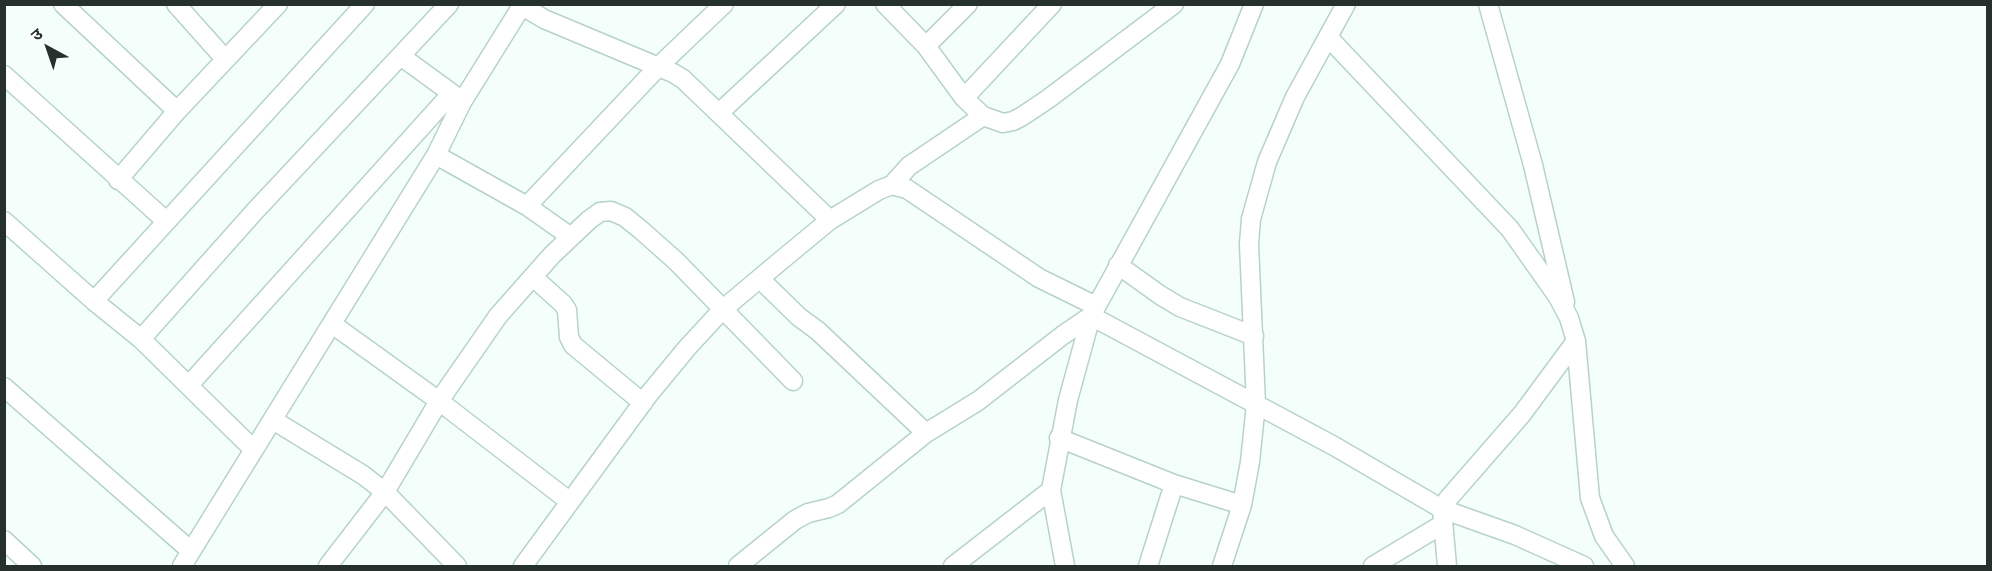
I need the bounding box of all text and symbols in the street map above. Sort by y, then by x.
north arrow [18,18,78,78]
text: उ [26,24,46,45]

